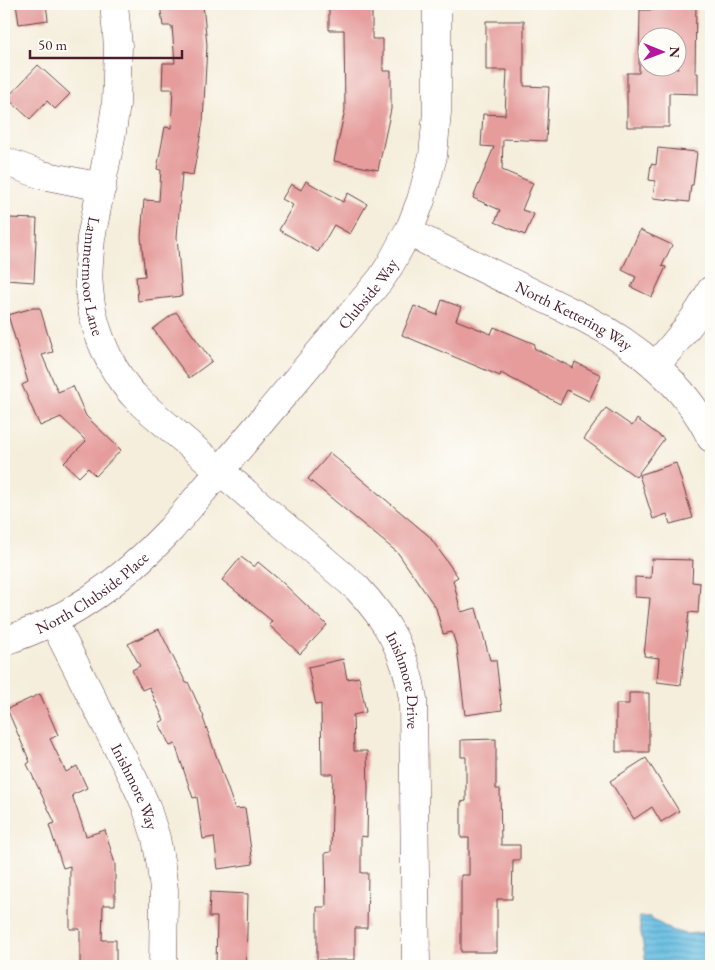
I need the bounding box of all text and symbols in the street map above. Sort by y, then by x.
scale bar [30,28,182,60]
north arrow [638,28,688,78]
text: 50 m [38,35,67,54]
text: N [666,46,684,59]
street label: Lammermoor Lane [78,215,109,338]
street label: Clubside Way [333,254,403,333]
street label: North Kettering Way [512,276,638,356]
street label: North Clubside Place [32,547,153,638]
street label: Inishmore Drive [381,627,424,729]
street label: Inishmore Way [107,740,164,833]

